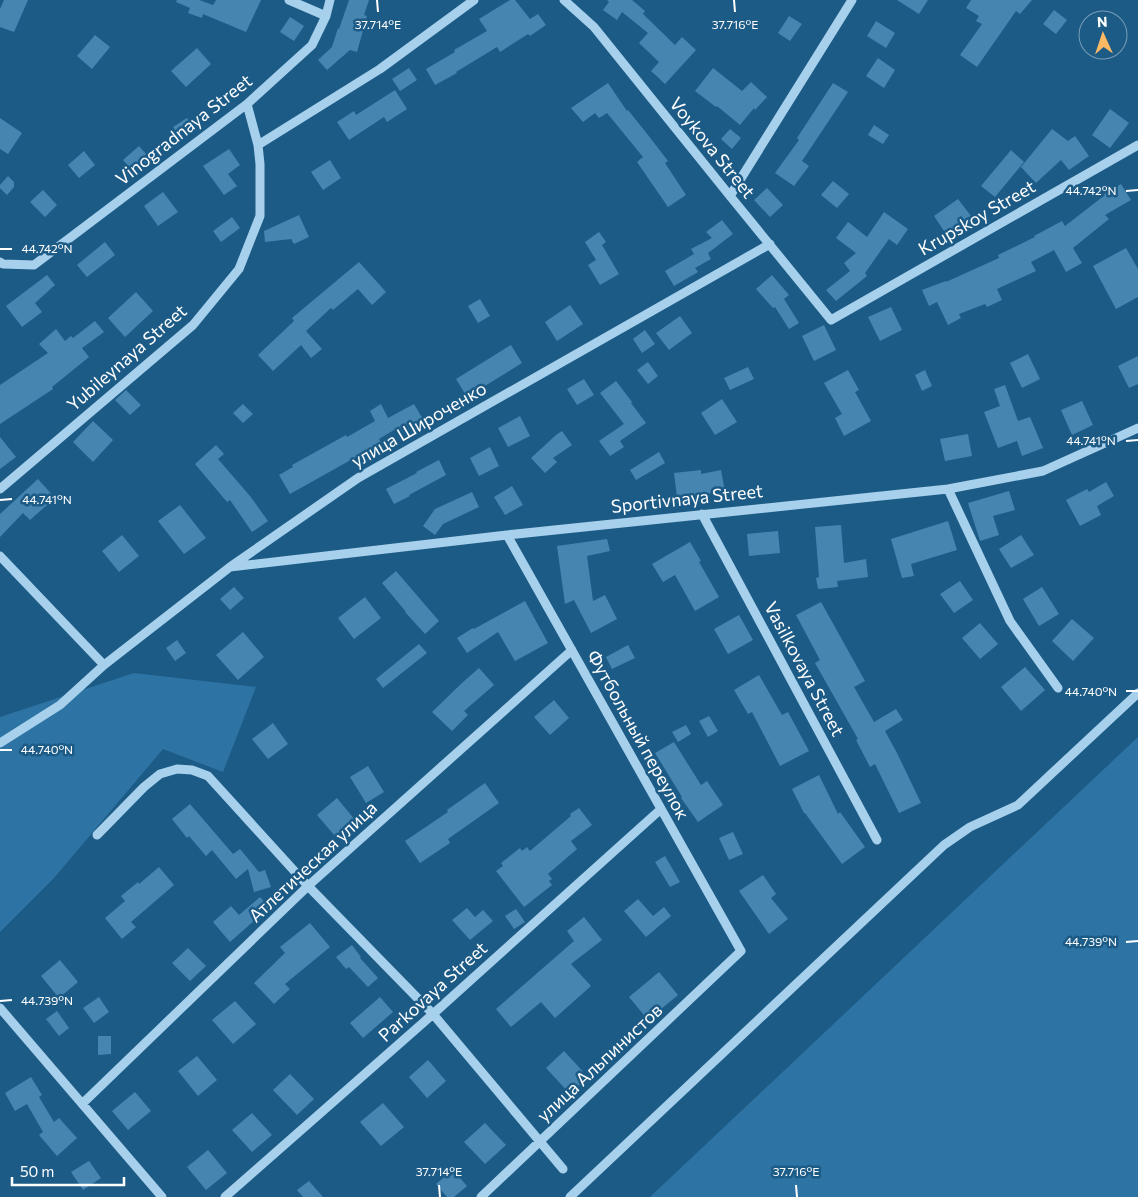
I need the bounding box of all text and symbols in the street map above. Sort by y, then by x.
north arrow [1078,10,1128,60]
text: N [1097,13,1108,30]
text: 37.714°E [355,17,401,31]
text: 37.716°E [712,17,758,31]
street label: Vinogradnaya Street [111,69,256,189]
street label: Voykova Street [665,92,760,202]
street label: Krupskoy Street [914,175,1039,260]
text: 44.742°N [1065,183,1117,197]
text: 44.742°N [21,241,73,255]
street label: Yubileynaya Street [62,299,191,415]
street label: улица Широченко [347,377,490,472]
text: 44.741°N [1066,433,1116,447]
street label: Sportivnaya Street [610,479,764,517]
text: 44.741°N [22,492,72,506]
street label: Vasilkovaya Street [760,598,850,740]
street label: Футбольный переулок [583,646,695,823]
text: 44.740°N [1065,684,1117,698]
text: 44.740°N [21,742,73,756]
street label: Атлетическая улица [244,796,381,926]
text: 44.739°N [1065,934,1117,948]
street label: Parkovaya Street [373,937,491,1046]
text: 44.739°N [21,993,73,1007]
street label: улица Альпинистов [532,998,667,1126]
scale bar [12,1154,125,1186]
text: 50 m [20,1162,54,1180]
text: 37.714°E [416,1164,462,1178]
text: 37.716°E [773,1164,819,1178]

